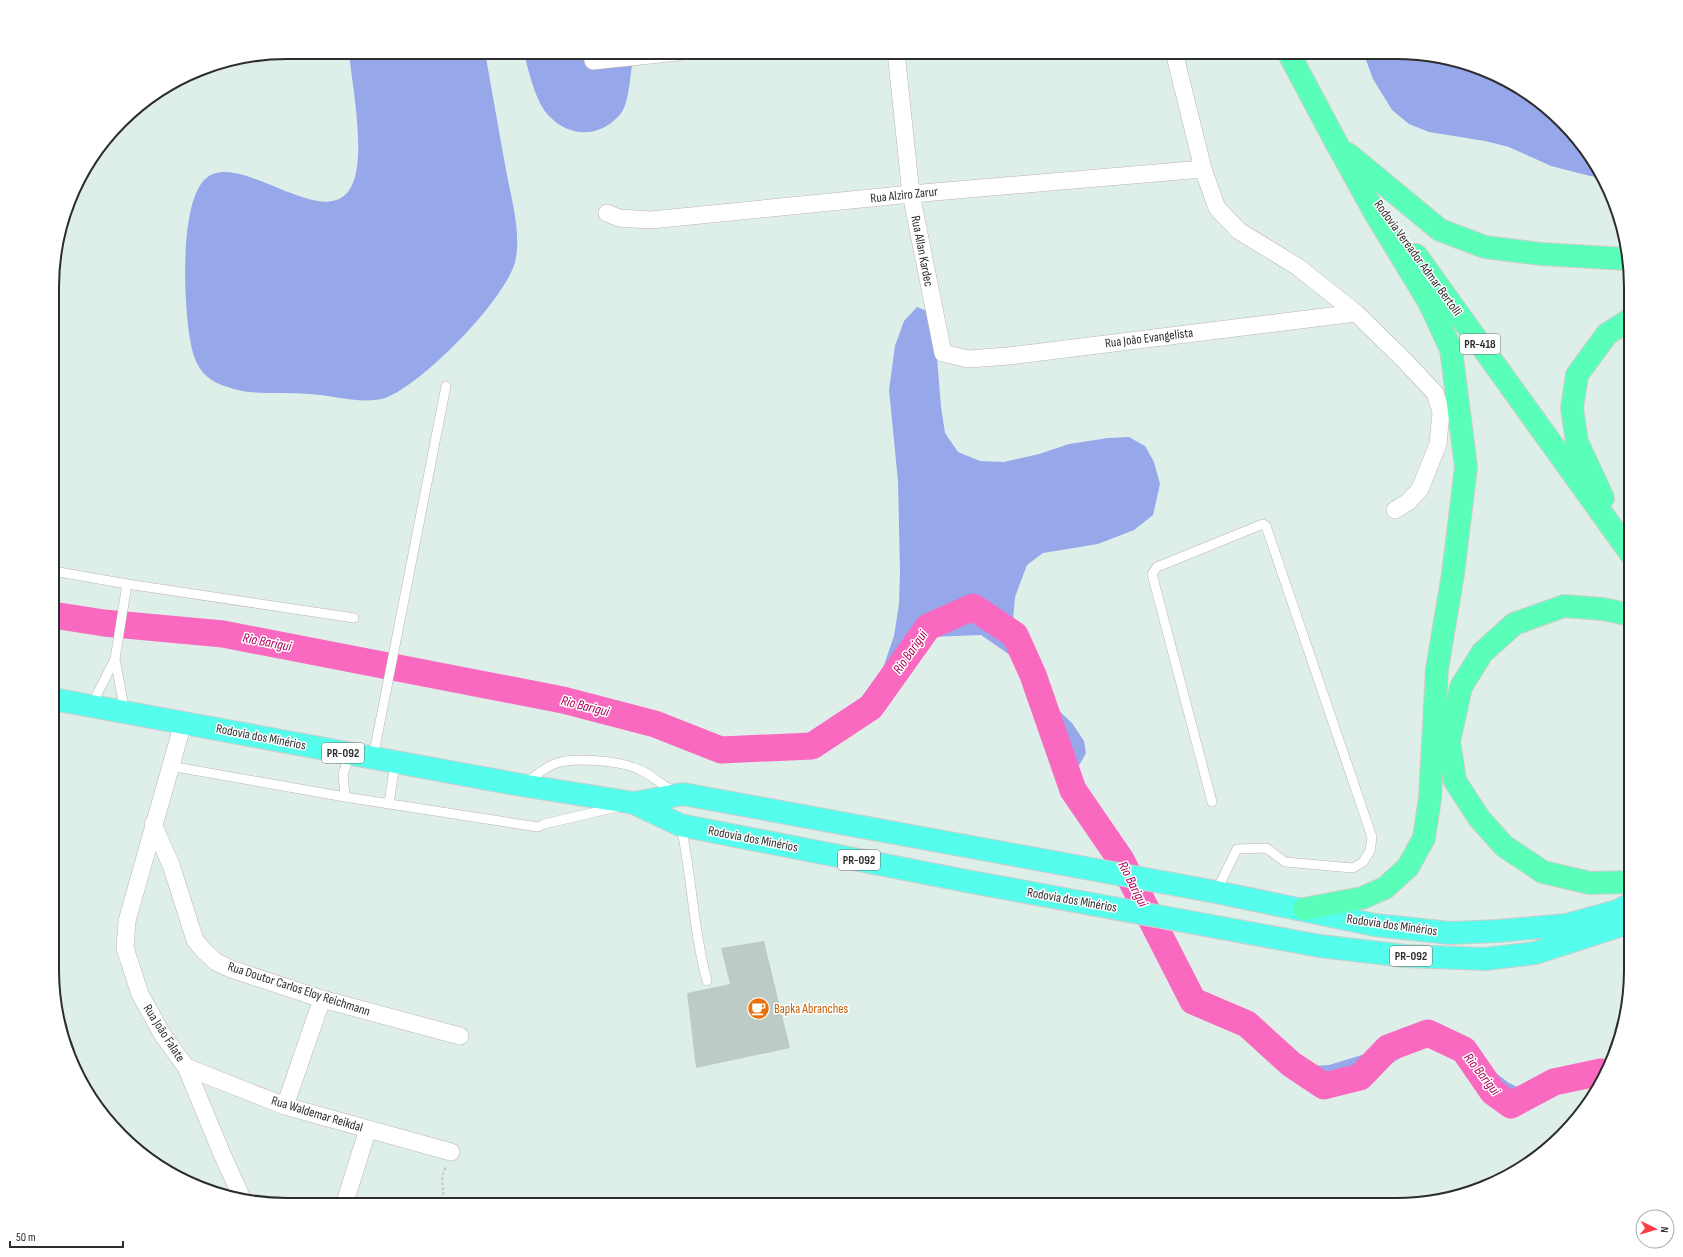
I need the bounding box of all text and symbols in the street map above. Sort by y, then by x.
street label: Rua Alziro Zarur [869,183,939,207]
street label: Rodovia Vereador Admar Bertolli [1371,197,1465,319]
street label: Rua Allan Kardec [907,214,937,288]
street label: Rua João Evangelista [1104,325,1194,351]
road number: PR-418 [1460,334,1500,354]
water label: Rio Barigui [889,627,931,677]
water label: Rio Barigui [241,629,293,655]
water label: Rio Barigui [559,692,611,720]
street label: Rodovia dos Minérios [215,720,308,754]
road number: PR-092 [322,743,364,763]
street label: Rodovia dos Minérios [707,822,800,856]
road number: PR-092 [838,850,880,870]
water label: Rio Barigui [1114,858,1152,910]
street label: Rodovia dos Minérios [1026,884,1119,916]
street label: Rodovia dos Minérios [1346,911,1439,939]
road number: PR-092 [1390,946,1432,966]
street label: Rua Doutor Carlos Eloy Reichmann [226,958,372,1020]
cafe icon: Bapka Abranches [745,996,771,1022]
street label: Rua João Falate [140,1001,188,1065]
place label: Bapka Abranches [774,1001,848,1017]
water label: Rio Barigui [1460,1049,1504,1099]
street label: Rua Waldemar Reikdal [269,1092,365,1136]
north arrow [1635,1209,1675,1249]
scale bar [10,1223,123,1249]
text: N [1658,1226,1671,1233]
text: 50 m [16,1230,36,1245]

